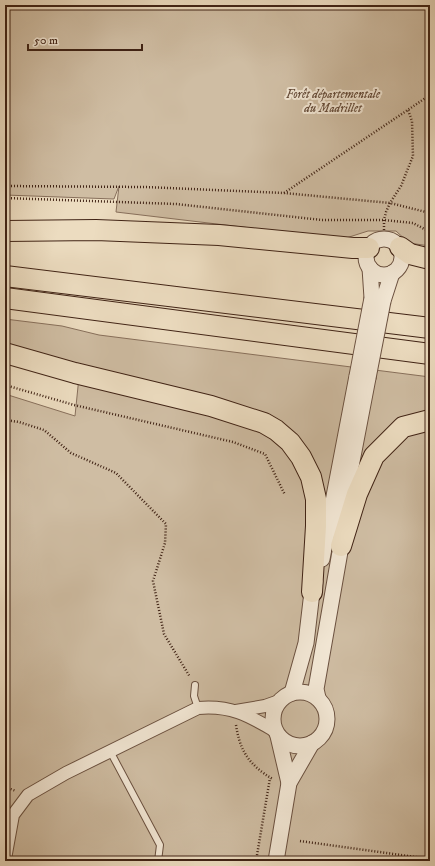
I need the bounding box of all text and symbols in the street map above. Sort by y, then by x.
scale bar [28,26,142,52]
text: 50 m [34,33,58,48]
park label: Forêt départementale du Madrillet [286,87,381,116]

